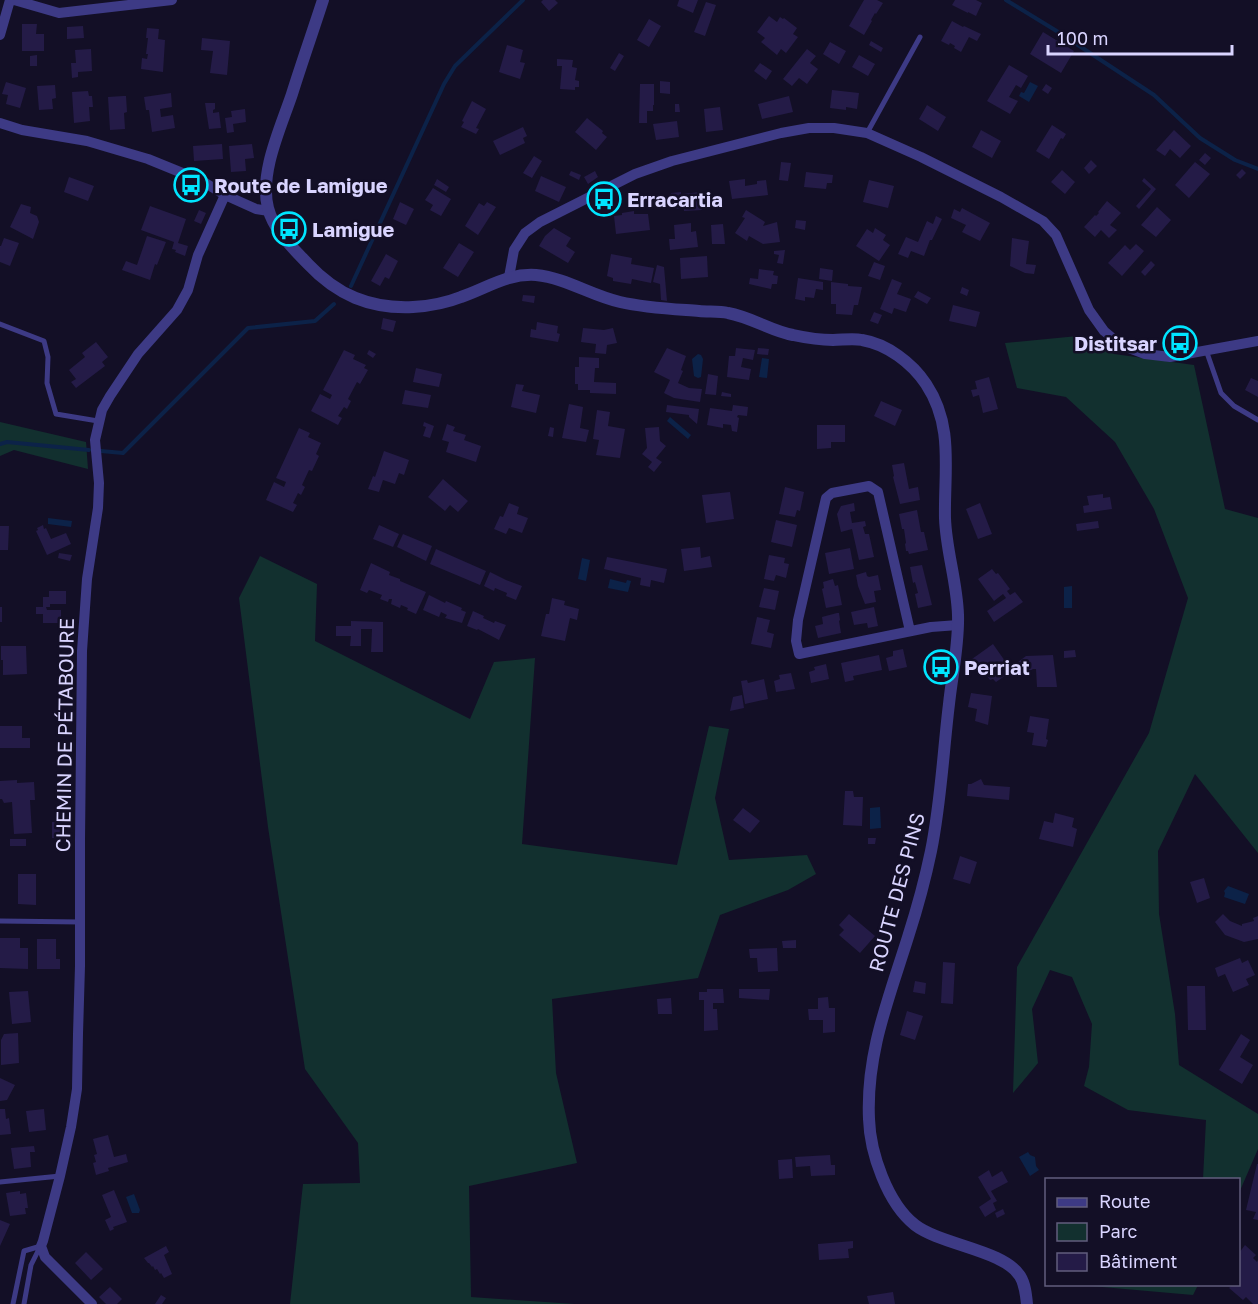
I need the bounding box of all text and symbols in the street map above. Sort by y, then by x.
scale bar [1048,18,1232,56]
text: 100 m [1057,27,1108,49]
bus stop icon: Route de Lamigue [173,167,209,203]
place label: Route de Lamigue [214,173,388,197]
bus stop icon: Erracartia [586,181,622,217]
place label: Erracartia [627,187,723,211]
bus stop icon: Lamigue [271,211,307,247]
place label: Lamigue [312,217,394,241]
bus stop icon: Distitsar [1162,325,1198,361]
place label: Distitsar [1074,331,1157,355]
street label: CHEMIN DE PÉTABOURE [50,618,78,852]
bus stop icon: Perriat [923,649,959,685]
place label: Perriat [964,655,1030,679]
street label: ROUTE DES PINS [863,810,929,974]
legend [1045,1178,1240,1286]
text: Route [1099,1190,1150,1212]
text: Parc [1099,1220,1138,1242]
text: Bâtiment [1099,1250,1178,1272]

